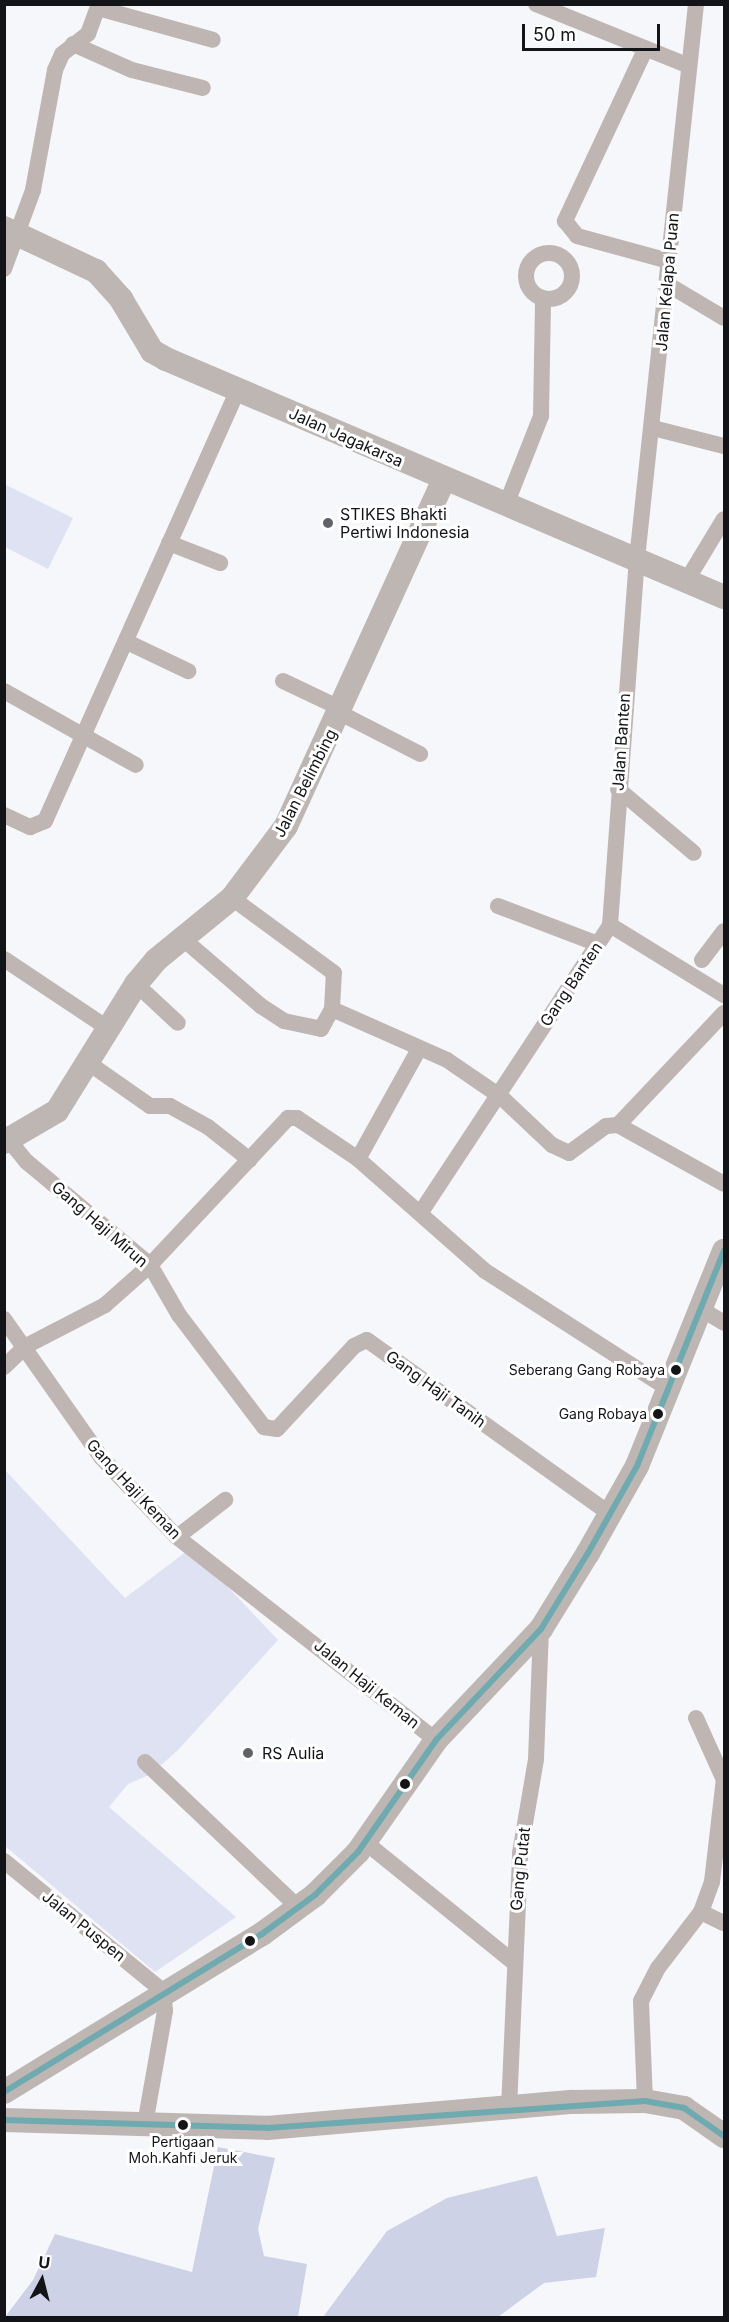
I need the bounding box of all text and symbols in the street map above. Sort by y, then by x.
scale bar [525,12,663,50]
text: 50 m [533,24,576,45]
street label: Jalan Kelapa Puan [651,212,683,352]
street label: Jalan Jagakarsa [286,403,406,471]
place label: STIKES Bhakti Pertiwi Indonesia [340,504,470,542]
marker: STIKES Bhakti Pertiwi Indonesia [321,516,335,530]
street label: Jalan Banten [608,693,634,791]
street label: Jalan Belimbing [269,725,341,841]
street label: Gang Banten [536,938,606,1030]
street label: Gang Haji Mirun [48,1177,152,1271]
street label: Gang Haji Tanih [382,1346,490,1432]
place label: Seberang Gang Robaya [509,1362,665,1378]
marker: Seberang Gang Robaya [670,1364,682,1376]
place label: Gang Robaya [559,1406,647,1422]
marker: Gang Robaya [652,1408,664,1420]
street label: Gang Haji Keman [83,1435,185,1543]
street label: Jalan Haji Keman [310,1636,424,1732]
place label: RS Aulia [262,1743,324,1763]
marker: RS Aulia [239,1744,257,1762]
unlabelled marker [399,1778,411,1790]
street label: Gang Putat [506,1826,534,1912]
street label: Jalan Puspen [38,1887,130,1965]
unlabelled marker [244,1935,256,1947]
marker: Pertigaan Moh.Kahfi Jeruk [177,2119,189,2131]
place label: Pertigaan Moh.Kahfi Jeruk [129,2134,237,2166]
north arrow [12,2250,72,2310]
text: U [37,2251,51,2273]

